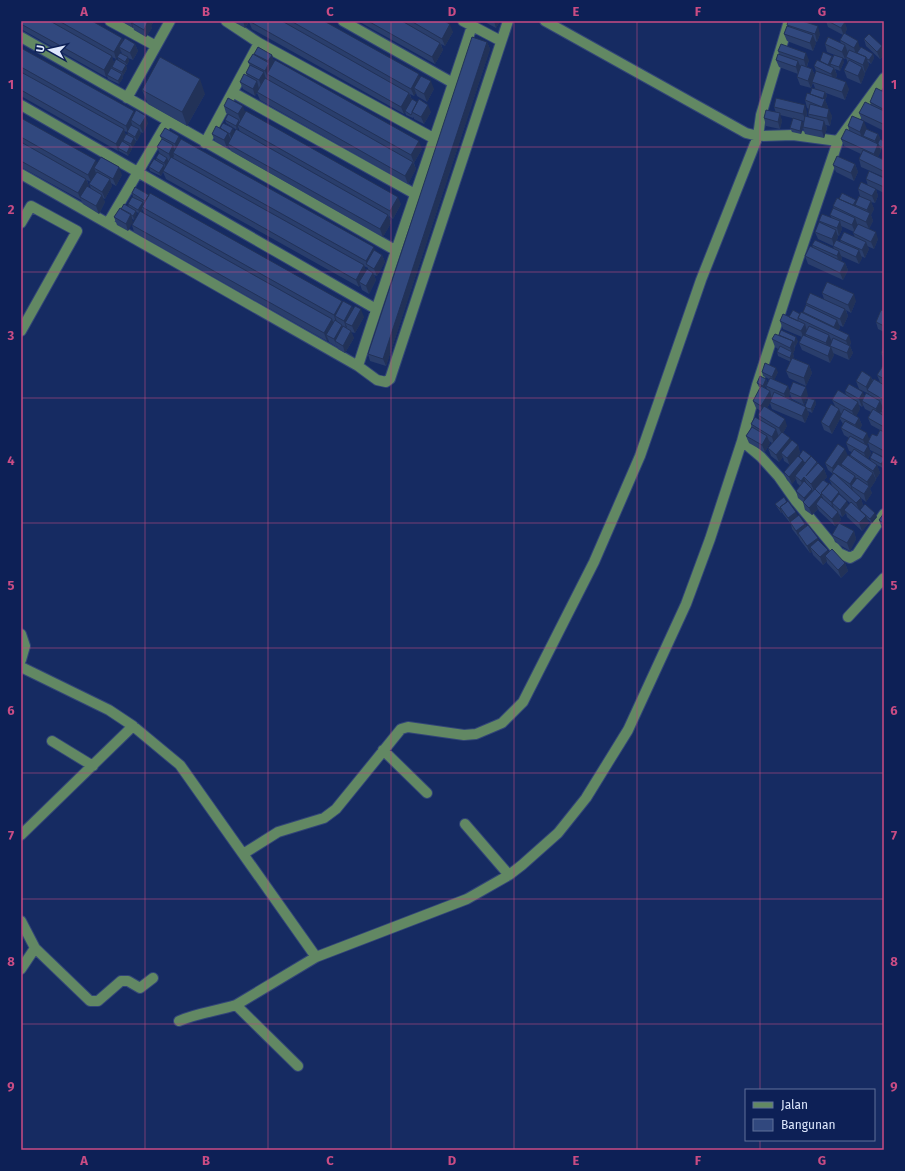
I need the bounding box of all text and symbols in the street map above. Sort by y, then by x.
text: A [79,4,88,19]
text: B [202,4,210,19]
text: C [326,4,334,19]
text: D [448,4,457,19]
text: E [573,4,580,19]
text: F [695,4,702,19]
text: G [818,4,826,19]
north arrow [30,30,70,70]
text: U [34,44,48,53]
text: 1 [8,77,14,92]
text: 1 [891,77,897,92]
text: 2 [8,202,15,217]
text: 2 [891,202,898,217]
text: 3 [7,328,15,343]
text: 3 [890,328,898,343]
text: 4 [7,453,15,468]
text: 4 [890,453,898,468]
text: 5 [8,578,15,593]
text: 5 [891,578,898,593]
text: 6 [7,703,15,718]
text: 6 [890,703,898,718]
text: 7 [8,828,14,843]
text: 7 [891,828,897,843]
text: 8 [7,954,15,969]
text: 8 [890,954,898,969]
text: 9 [7,1079,15,1094]
text: 9 [890,1079,898,1094]
legend [745,1089,875,1141]
text: Jalan [781,1098,808,1112]
text: Bangunan [781,1118,836,1132]
text: A [79,1153,88,1168]
text: B [202,1153,210,1168]
text: C [326,1153,334,1168]
text: D [448,1153,457,1168]
text: E [573,1153,580,1168]
text: F [695,1153,702,1168]
text: G [818,1153,826,1168]

